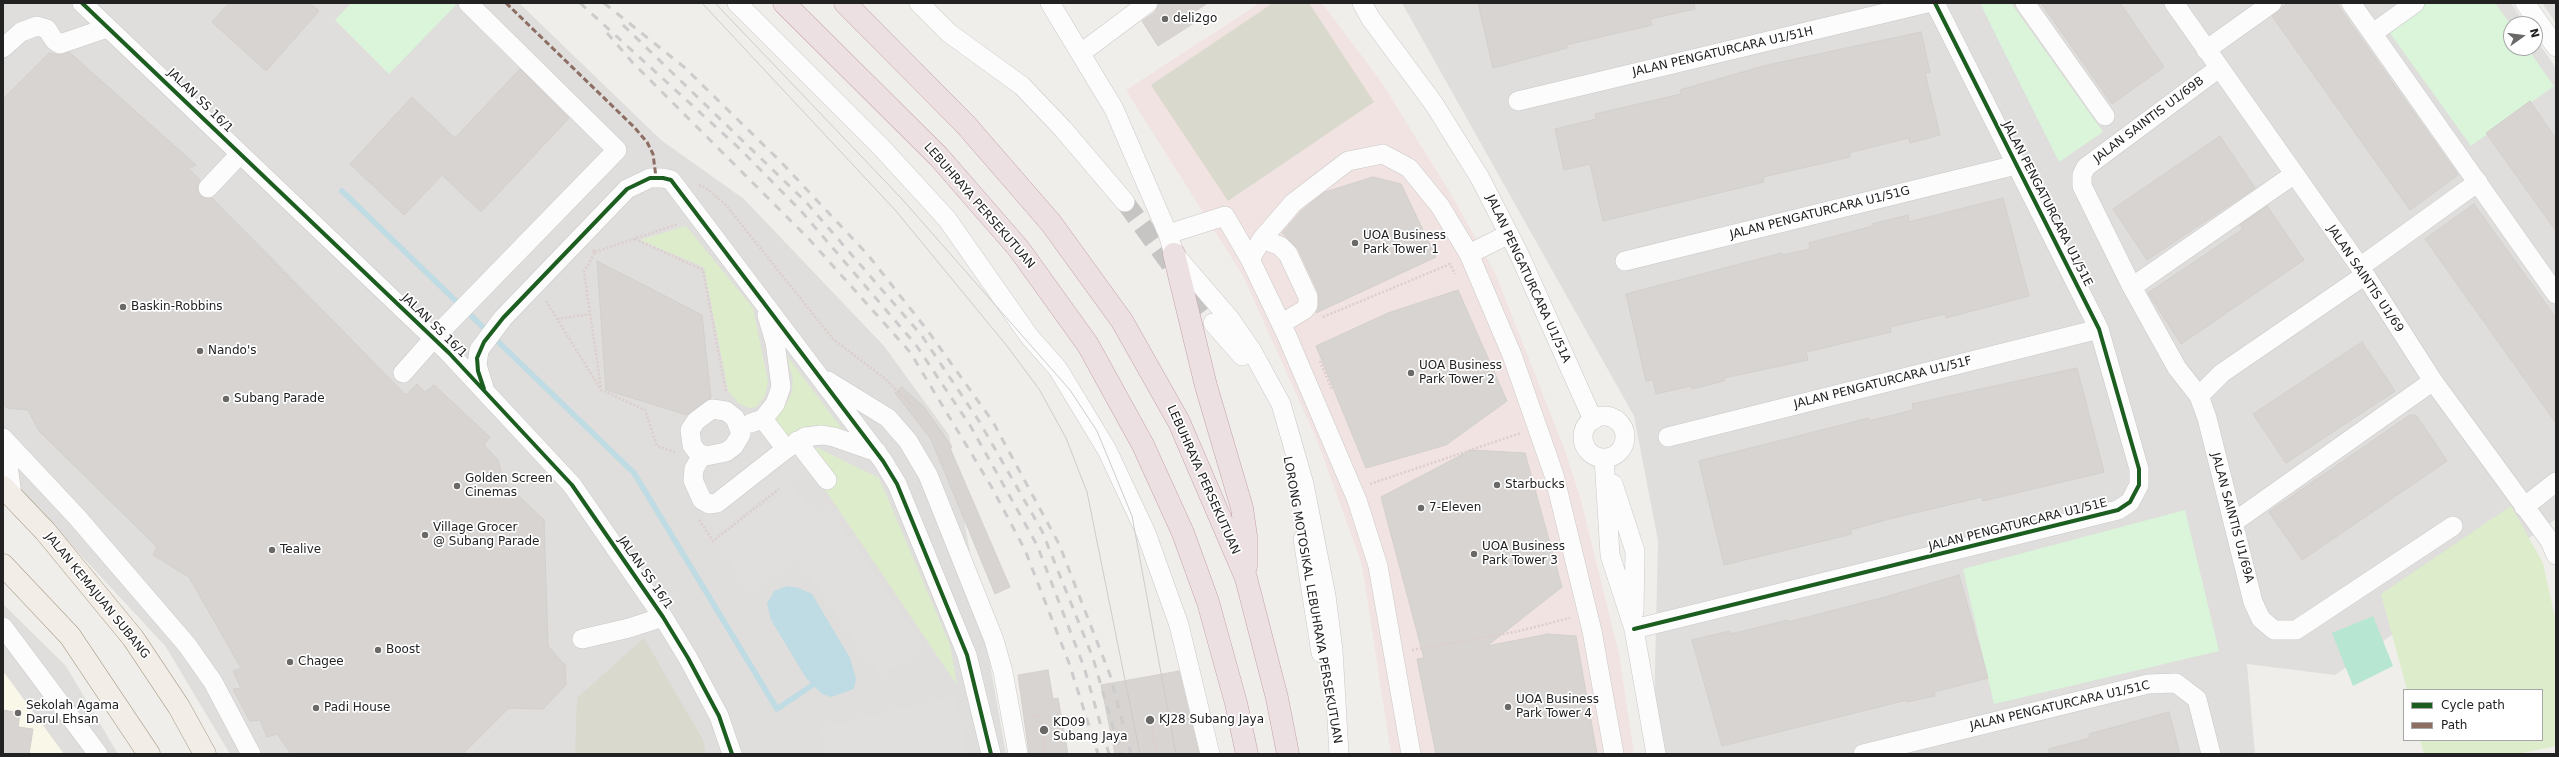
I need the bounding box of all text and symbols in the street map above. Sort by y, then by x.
place label: deli2go [1173,12,1217,26]
marker: deli2go [1160,14,1170,24]
north arrow [2503,16,2543,56]
street label: JALAN PENGATURCARA U1/51H [1631,24,1815,80]
text: N [2527,27,2542,39]
street label: JALAN SS 16/1 [164,66,236,136]
street label: JALAN SAINTIS U1/69B [2091,74,2207,166]
street label: JALAN PENGATURCARA U1/51E [1999,119,2095,289]
street label: LEBUHRAYA PERSEKUTUAN [920,140,1038,272]
street label: JALAN PENGATURCARA U1/51G [1728,184,1912,242]
street label: JALAN PENGATURCARA U1/51A [1483,193,1573,365]
street label: JALAN SAINTIS U1/69 [2324,223,2406,335]
place label: UOA Business Park Tower 1 [1363,229,1446,257]
marker: UOA Business Park Tower 1 [1350,238,1360,248]
street label: JALAN SS 16/1 [398,291,470,361]
place label: Baskin-Robbins [131,300,223,314]
marker: Baskin-Robbins [118,302,128,312]
place label: Nando's [208,344,256,358]
marker: Nando's [195,346,205,356]
street label: JALAN PENGATURCARA U1/51F [1793,354,1973,412]
place label: UOA Business Park Tower 2 [1419,359,1502,387]
marker: UOA Business Park Tower 2 [1406,368,1416,378]
place label: Subang Parade [234,392,325,406]
marker: Subang Parade [221,394,231,404]
street label: LEBUHRAYA PERSEKUTUAN [1164,403,1242,557]
street label: JALAN SAINTIS U1/69A [2208,451,2256,585]
street label: LORONG MOTOSIKAL LEBUHRAYA PERSEKUTUAN [1280,455,1344,745]
place label: Golden Screen Cinemas [465,472,553,500]
place label: Starbucks [1505,478,1565,492]
marker: Starbucks [1492,480,1502,490]
marker: Golden Screen Cinemas [452,481,462,491]
street label: JALAN PENGATURCARA U1/51E [1927,496,2109,554]
place label: 7-Eleven [1429,501,1481,515]
marker: 7-Eleven [1416,503,1426,513]
place label: Village Grocer @ Subang Parade [433,521,539,549]
street label: JALAN KEMAJUAN SUBANG [42,530,152,662]
marker: Village Grocer @ Subang Parade [420,530,430,540]
street label: JALAN SS 16/1 [615,534,675,612]
place label: UOA Business Park Tower 3 [1482,540,1565,568]
place label: Tealive [280,543,321,557]
marker: Tealive [267,545,277,555]
marker: UOA Business Park Tower 3 [1469,549,1479,559]
place label: Boost [386,643,420,657]
marker: Boost [373,645,383,655]
place label: Chagee [298,655,344,669]
marker: Chagee [285,657,295,667]
street label: JALAN PENGATURCARA U1/51C [1969,678,2151,734]
legend [2403,689,2543,741]
place label: UOA Business Park Tower 4 [1516,693,1599,721]
text: Cycle path [2441,698,2505,712]
place label: Sekolah Agama Darul Ehsan [26,699,119,727]
place label: Padi House [324,701,390,715]
marker: UOA Business Park Tower 4 [1503,702,1513,712]
marker: Padi House [311,703,321,713]
marker: Sekolah Agama Darul Ehsan [13,708,23,718]
place label: KJ28 Subang Jaya [1159,713,1264,727]
marker: KJ28 Subang Jaya [1144,714,1156,726]
place label: KD09 Subang Jaya [1053,716,1128,744]
text: Path [2441,718,2467,732]
marker: KD09 Subang Jaya [1038,724,1050,736]

